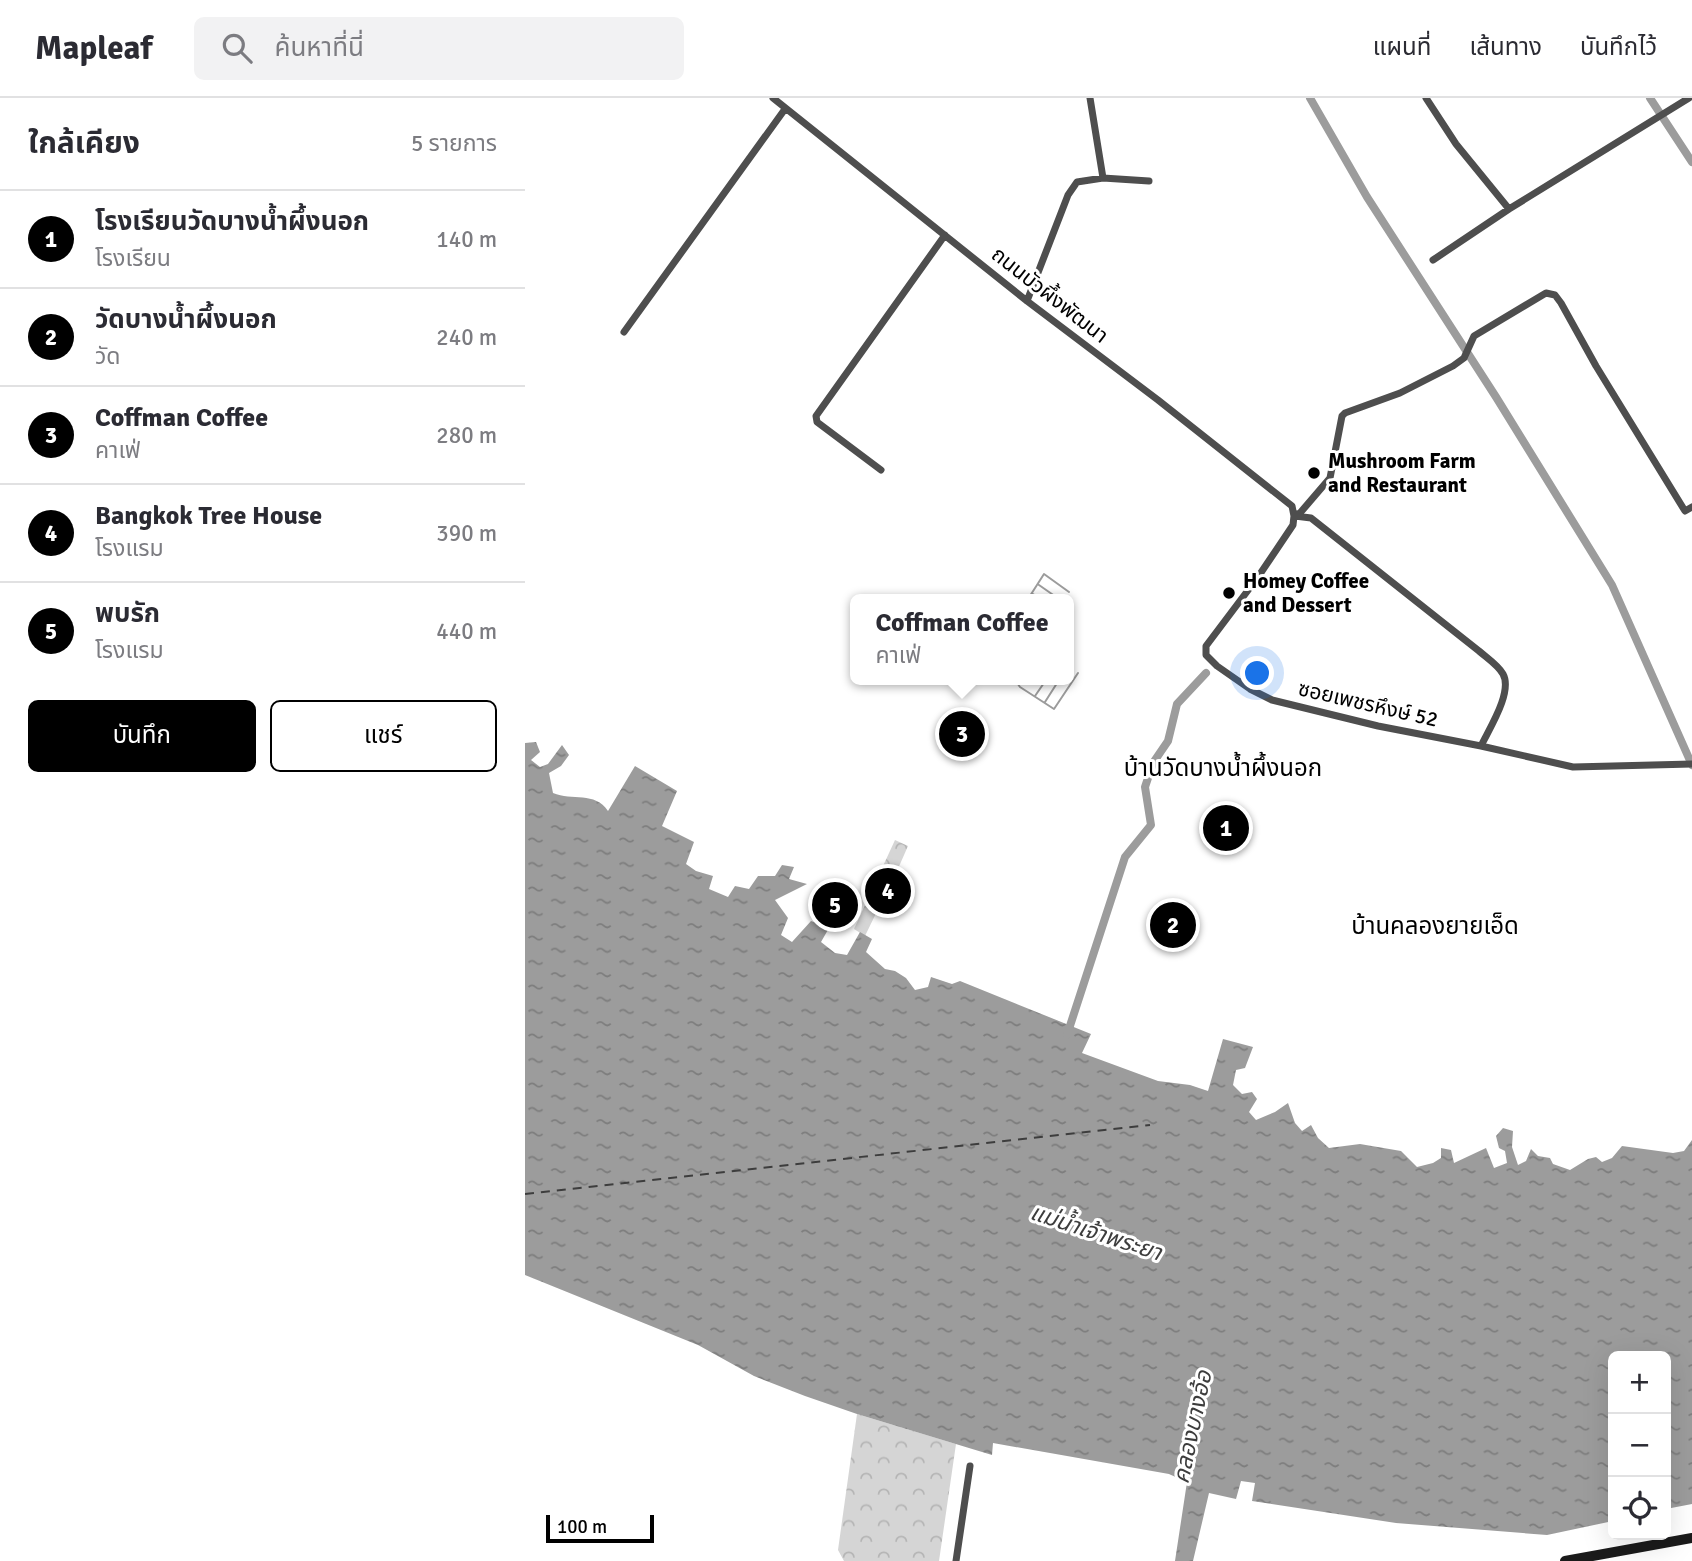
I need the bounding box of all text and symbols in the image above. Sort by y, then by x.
search box [194,17,684,80]
text: Mapleaf [35,28,152,69]
icon: search [218,29,256,67]
text: ค้นหาที่นี่ [274,32,364,64]
text: แผนที่ [1373,32,1431,62]
text: เส้นทาง [1469,32,1542,62]
text: บันทึกไว้ [1580,32,1657,62]
text: ใกล้เคียง [28,125,140,162]
text: 5 รายการ [411,129,497,158]
text: โรงเรียนวัดบางน้ำผึ้งนอก [95,206,369,238]
text: 1 [45,225,57,254]
text: 140 m [436,225,497,254]
street label: ถนนบัวผึ้งพัฒนา [986,240,1115,349]
text: โรงเรียน [95,244,171,273]
text: วัดบางน้ำผึ้งนอก [95,304,277,336]
text: 2 [45,323,57,352]
text: 240 m [436,323,497,352]
text: วัด [95,342,120,371]
text: Coffman Coffee [95,402,268,434]
text: 3 [45,421,57,450]
text: 280 m [436,421,497,450]
text: คาเฟ่ [95,436,141,465]
place label: Mushroom Farm and Restaurant [1328,448,1476,498]
marker: Mushroom Farm and Restaurant [1306,465,1322,481]
text: Bangkok Tree House [95,500,322,532]
text: 4 [45,519,57,548]
text: 390 m [436,519,497,548]
text: โรงแรม [95,534,164,563]
place label: Homey Coffee and Dessert [1243,568,1369,618]
marker: Homey Coffee and Dessert [1221,585,1237,601]
popup [850,594,1074,685]
text: พบรัก [95,598,160,630]
text: Coffman Coffee [875,607,1049,639]
text: 5 [45,617,57,646]
text: 440 m [436,617,497,646]
text: โรงแรม [95,636,164,665]
text: คาเฟ่ [875,641,921,670]
your location [1240,656,1274,690]
street label: ซอยเพชรหึงษ์ 52 [1296,675,1440,733]
button: บันทึก [28,700,256,772]
button: แชร์ [270,700,497,772]
pin: 3 [939,708,985,760]
district label: บ้านวัดบางน้ำผึ้งนอก [1124,751,1322,783]
pin: 1 [1203,802,1249,854]
pin: 4 [865,865,911,917]
pin: 5 [812,879,858,931]
pin: 2 [1150,899,1196,951]
district label: บ้านคลองยายเอ็ด [1351,911,1519,941]
water label: แม่น้ำเจ้าพระยา [1027,1196,1167,1268]
map controls [1608,1351,1671,1540]
button: + [1608,1351,1671,1414]
water label: คลองบางอ้อ [1166,1367,1219,1486]
button: − [1608,1414,1671,1477]
button: locate [1608,1477,1671,1540]
scale bar [546,1512,655,1544]
text: 100 m [557,1515,607,1539]

